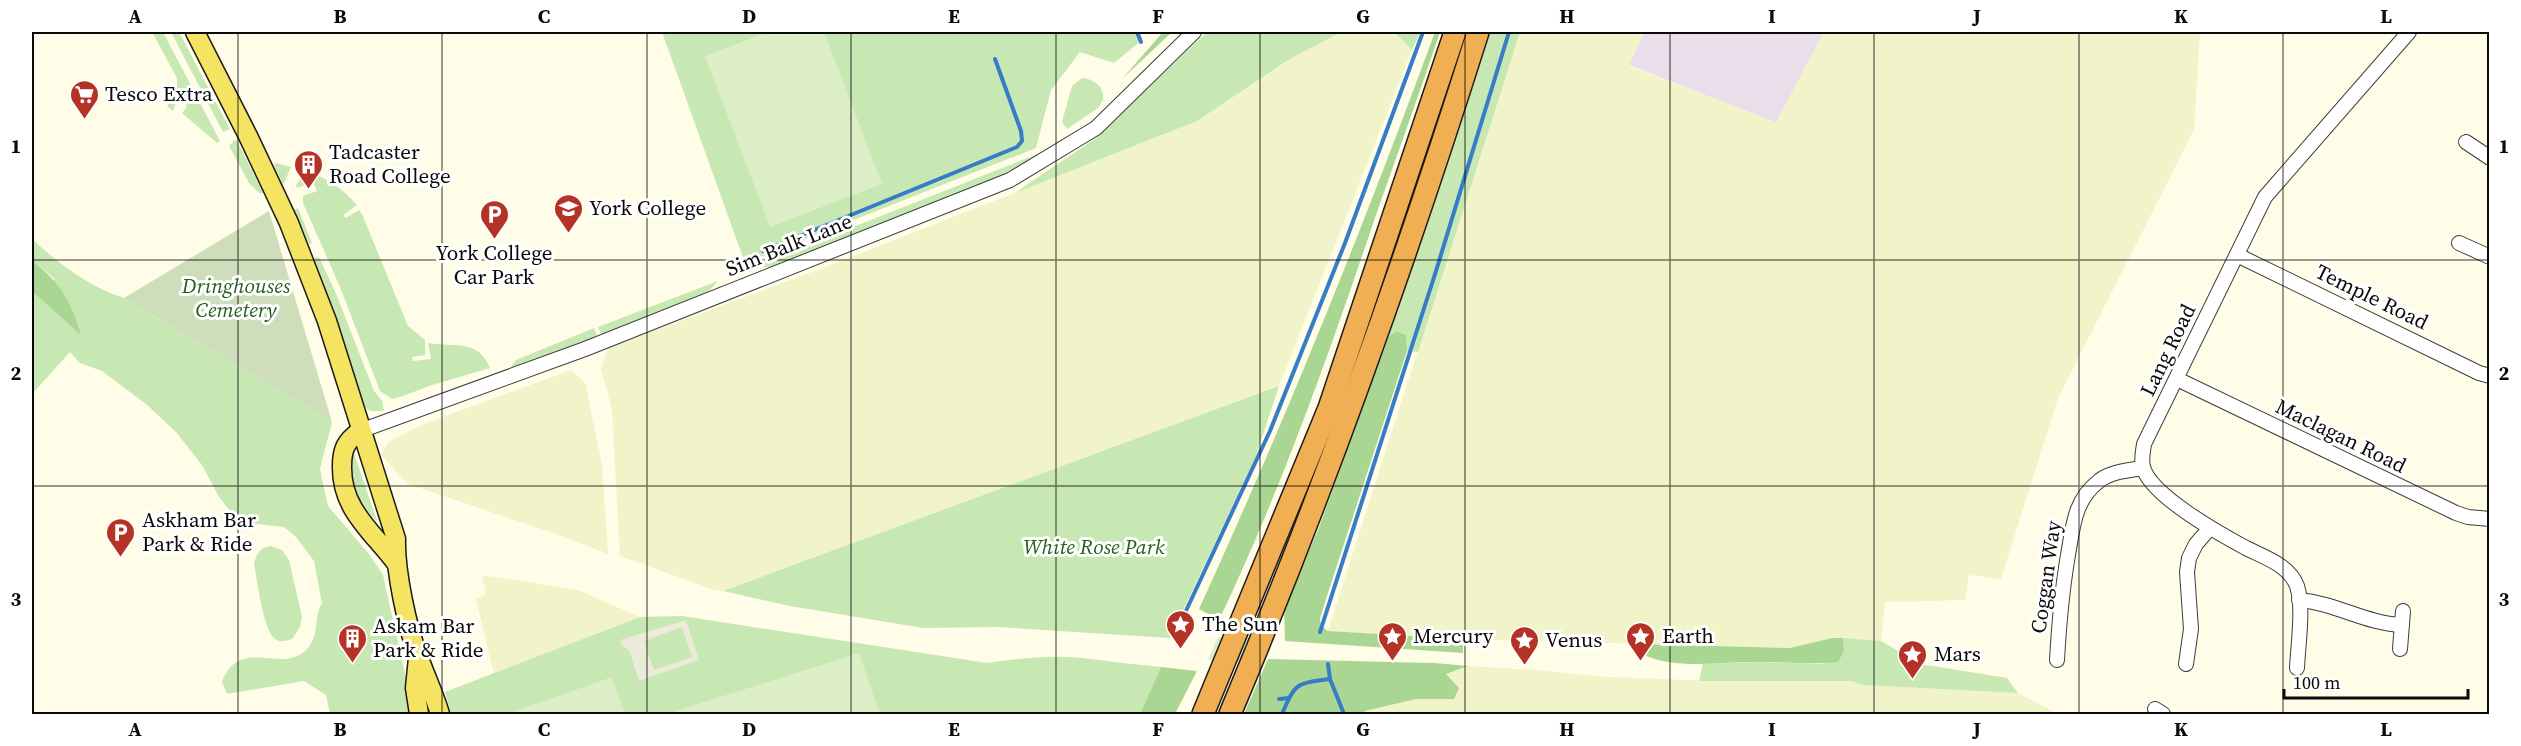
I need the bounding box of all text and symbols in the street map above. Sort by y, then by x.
text: A [128,2,142,30]
text: B [333,2,347,30]
text: C [538,2,550,30]
text: D [742,2,756,30]
text: E [948,2,960,30]
text: F [1152,2,1164,30]
text: G [1356,2,1370,30]
text: H [1559,2,1575,30]
text: I [1768,2,1776,30]
text: J [1971,2,1981,30]
text: K [2174,2,2188,30]
text: L [2380,2,2392,30]
supermarket icon: Tesco Extra [68,78,100,120]
place label: Tesco Extra [105,79,213,108]
text: 1 [11,132,21,160]
text: 1 [2499,132,2509,160]
place label: Tadcaster Road College [329,137,451,190]
building icon: Tadcaster Road College [292,148,324,190]
school or university icon: York College [552,192,584,234]
place label: York College [589,193,706,222]
parking icon: York College Car Park [478,198,510,240]
street label: Sim Balk Lane [721,206,856,283]
place label: York College Car Park [435,238,553,291]
street label: Temple Road [2311,257,2433,336]
park label: Dringhouses Cemetery [181,271,291,324]
street label: Lang Road [2133,299,2202,401]
text: 2 [11,359,22,387]
text: 2 [2499,359,2510,387]
street label: Maclagan Road [2271,391,2411,480]
place label: Askham Bar Park & Ride [142,505,256,558]
parking icon: Askham Bar Park & Ride [105,516,137,558]
street label: Coggan Way [2023,519,2068,635]
park label: White Rose Park [1023,532,1165,561]
text: 3 [11,585,22,613]
text: 3 [2499,585,2510,613]
place icon: The Sun [1165,608,1197,650]
place label: The Sun [1202,609,1279,638]
place label: Askam Bar Park & Ride [373,611,484,664]
place icon: Mercury [1376,620,1408,662]
place icon: Earth [1625,620,1657,662]
place label: Mercury [1413,621,1493,650]
place label: Earth [1662,621,1714,650]
building icon: Askam Bar Park & Ride [336,622,368,664]
place icon: Venus [1508,624,1540,666]
place label: Venus [1545,625,1602,654]
place icon: Mars [1897,638,1929,680]
place label: Mars [1934,639,1981,668]
scale bar [2284,662,2468,700]
text: 100 m [2293,670,2340,695]
text: A [128,715,142,743]
text: B [333,715,347,743]
text: C [538,715,550,743]
text: D [742,715,756,743]
text: E [948,715,960,743]
text: F [1152,715,1164,743]
text: G [1356,715,1370,743]
text: H [1559,715,1575,743]
text: I [1768,715,1776,743]
text: J [1971,715,1981,743]
text: K [2174,715,2188,743]
text: L [2380,715,2392,743]

